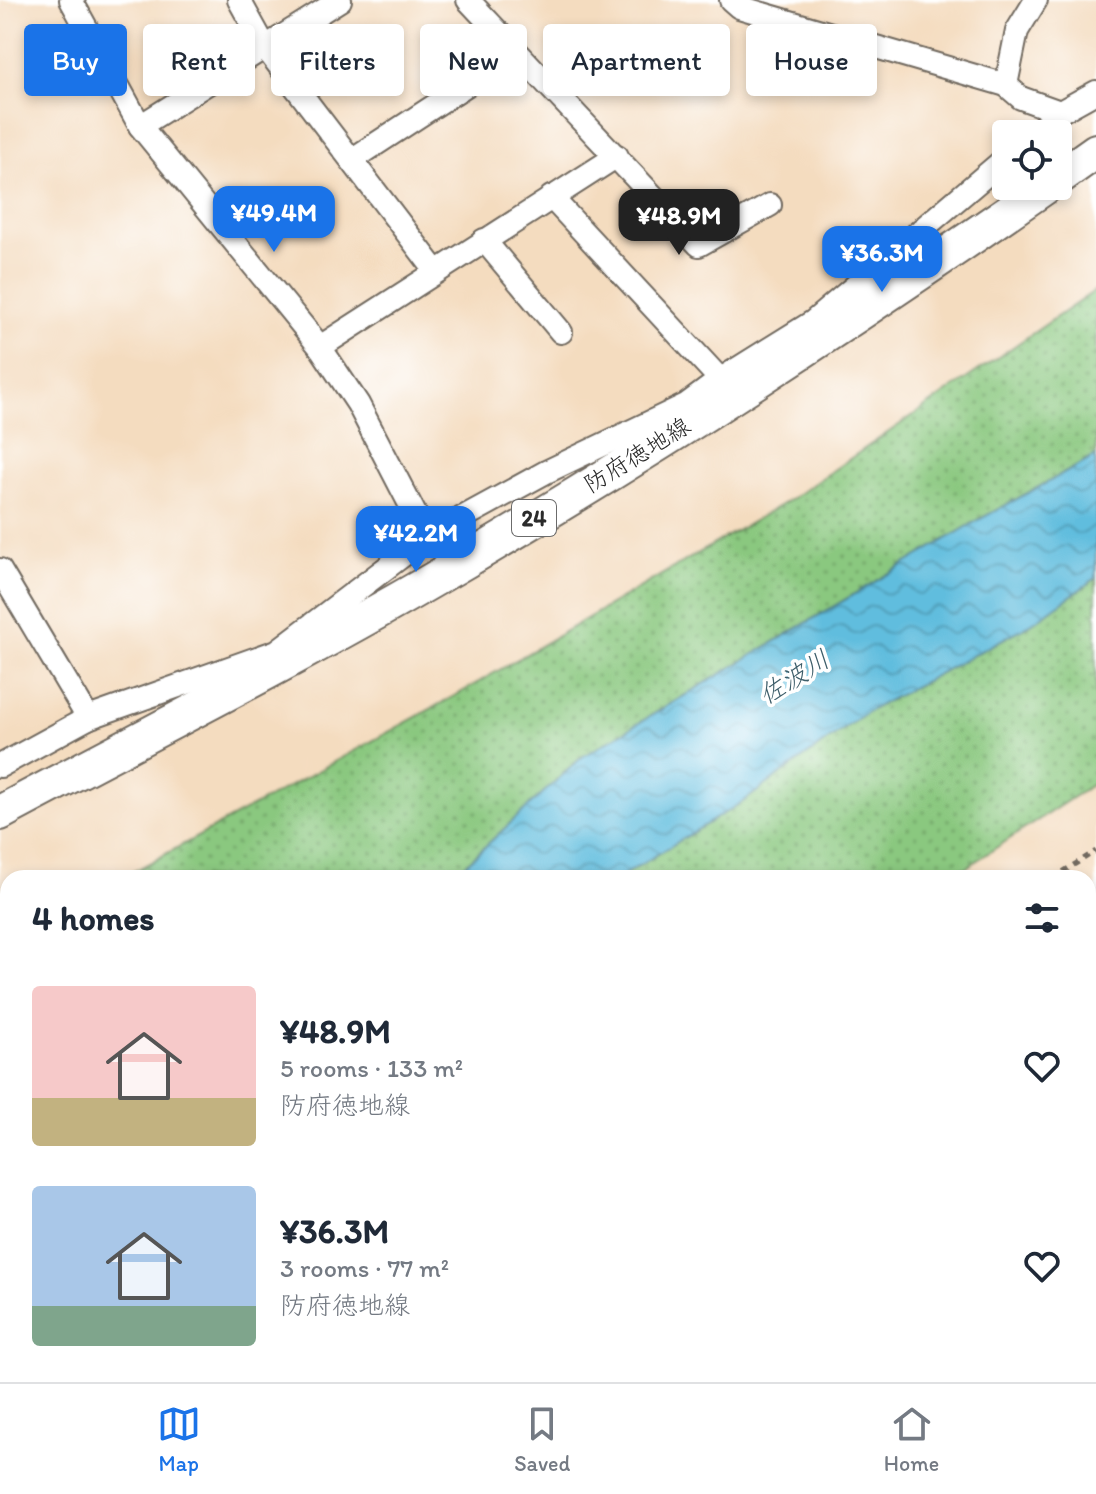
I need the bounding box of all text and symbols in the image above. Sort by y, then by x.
chip: Buy [24,24,127,96]
chip: Rent [143,24,255,96]
chip: Filters [271,24,404,96]
chip: New [420,24,527,96]
chip: Apartment [543,24,730,96]
chip: House [746,24,877,96]
map controls [992,120,1072,200]
button: locate [992,120,1072,200]
pin: ¥49.4M [209,186,339,254]
pin: ¥48.9M [614,189,744,257]
text: ¥49.4M [231,196,317,228]
text: ¥48.9M [637,199,721,231]
pin: ¥36.3M [817,226,947,294]
text: ¥36.3M [840,236,924,268]
street label: 防府徳地線 [578,410,695,499]
road number: 24 [512,500,556,536]
pin: ¥42.2M [351,506,481,574]
text: ¥42.2M [374,516,458,548]
water label: 佐波川 [752,643,836,711]
icon: filters [1020,896,1064,940]
text: 4 homes [32,898,155,939]
text: ¥48.9M [280,1011,391,1052]
icon: home [96,1018,192,1114]
icon: heart [1020,1044,1064,1088]
text: 5 rooms · 133 m² [280,1052,463,1084]
text: 防府徳地線 [280,1089,410,1121]
text: ¥36.3M [280,1211,389,1252]
icon: home [96,1218,192,1314]
icon: heart [1020,1244,1064,1288]
text: 3 rooms · 77 m² [280,1252,449,1284]
text: 防府徳地線 [280,1289,410,1321]
tab: Map [157,1402,201,1477]
tab: Saved [514,1402,570,1477]
tab: Home [884,1402,939,1477]

